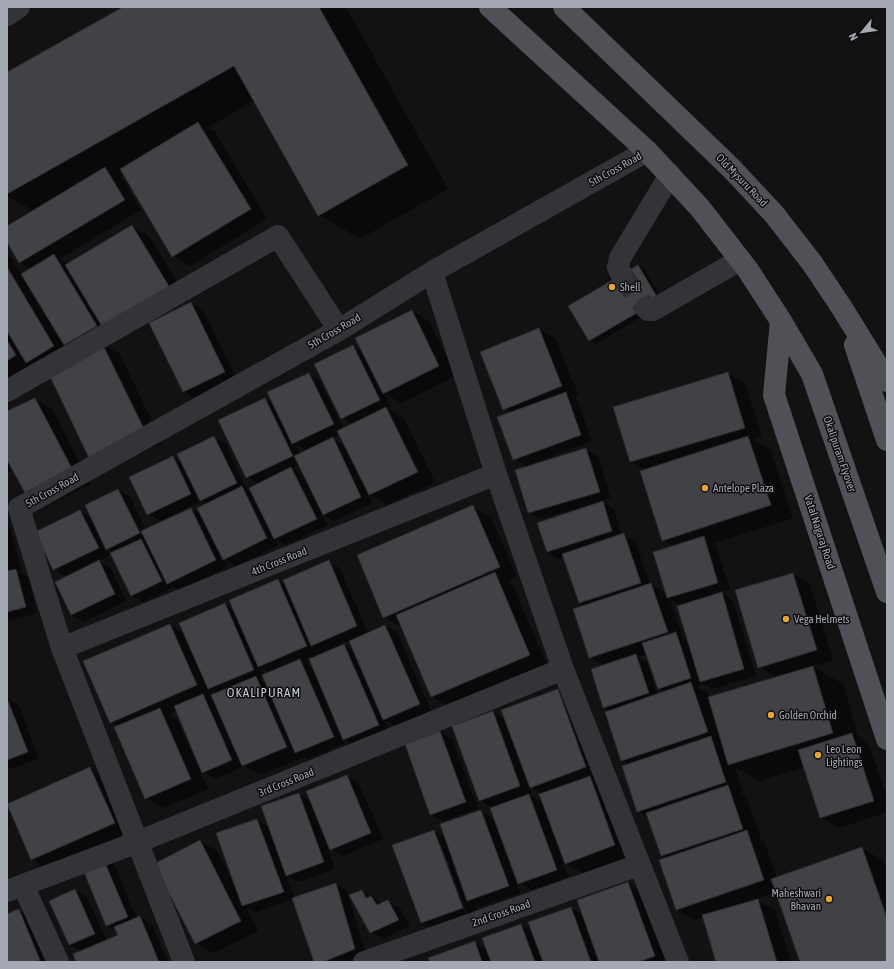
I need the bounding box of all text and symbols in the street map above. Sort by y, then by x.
north arrow [842,12,882,52]
text: N [846,31,860,43]
street label: 5th Cross Road [586,149,644,189]
street label: Old Mysuru Road [714,151,770,209]
place label: Shell [620,281,641,293]
marker: Shell [607,282,617,292]
street label: 5th Cross Road [306,311,362,351]
street label: Okalipuram Flyover [821,415,859,494]
street label: 5th Cross Road [23,470,81,510]
place label: Antelope Plaza [713,482,774,494]
marker: Antelope Plaza [700,483,710,493]
street label: Vatal Nagaraj Road [802,493,838,571]
street label: 4th Cross Road [249,544,309,578]
place label: Vega Helmets [794,613,850,625]
marker: Vega Helmets [781,614,791,624]
district label: OKALIPURAM [227,685,301,700]
place label: Golden Orchid [779,709,837,721]
marker: Golden Orchid [766,710,776,720]
place label: Leo Leon Lightings [826,743,863,768]
marker: Leo Leon Lightings [813,750,823,760]
street label: 3rd Cross Road [257,765,315,799]
place label: Maheshwari Bhavan [772,887,821,912]
marker: Maheshwari Bhavan [824,894,834,904]
street label: 2nd Cross Road [470,897,532,929]

